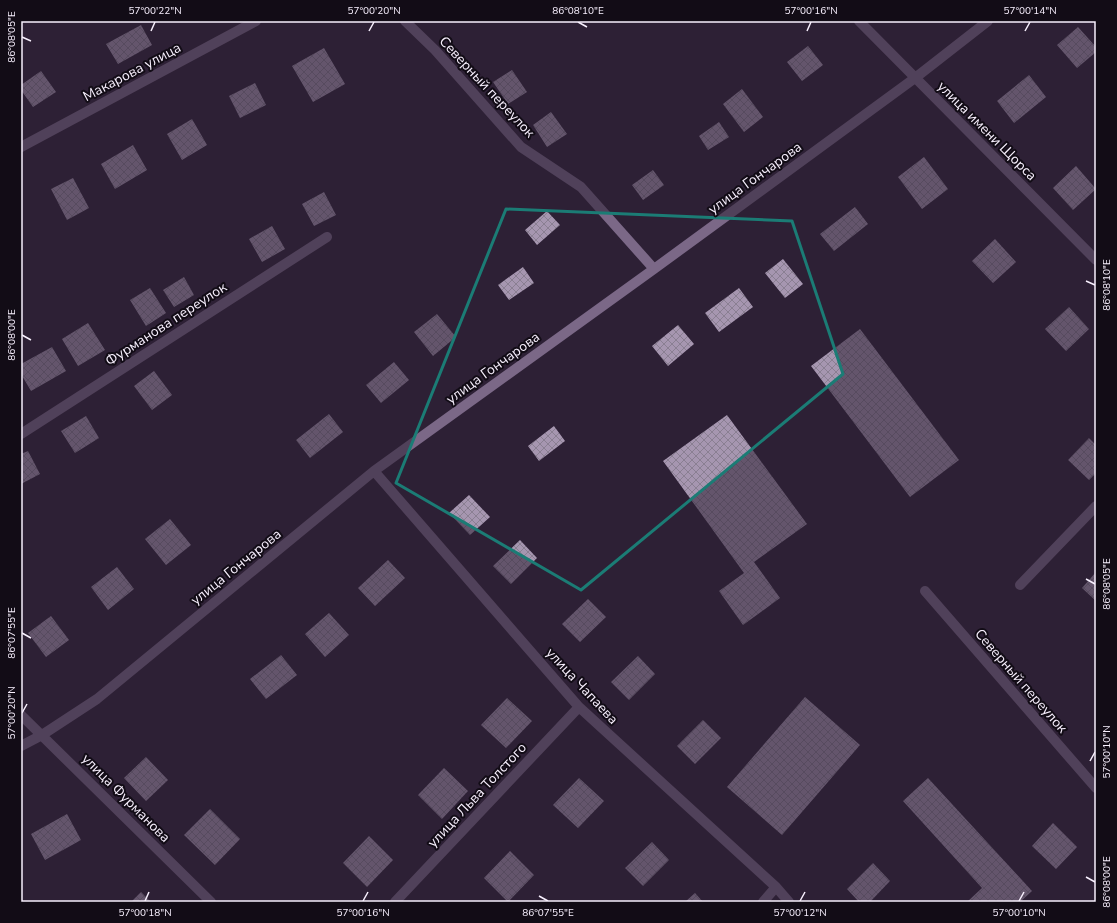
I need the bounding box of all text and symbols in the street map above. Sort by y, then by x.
text: 57°00'22"N [128,4,182,18]
text: 57°00'20"N [347,4,401,18]
text: 86°08'10"E [552,4,604,18]
text: 57°00'16"N [784,4,838,18]
text: 57°00'14"N [1003,4,1057,18]
text: 86°08'05"E [5,11,19,63]
street label: Северный переулок [435,32,540,142]
street label: Макарова улица [80,38,184,106]
street label: улица имени Щорса [933,77,1041,185]
street label: улица Гончарова [704,138,806,218]
text: 86°08'10"E [1100,259,1114,311]
street label: Фурманова переулок [102,277,231,370]
text: 86°08'00"E [5,309,19,361]
street label: улица Гончарова [442,328,544,408]
street label: улица Гончарова [187,525,285,609]
text: 86°08'05"E [1100,558,1114,610]
text: 86°07'55"E [5,607,19,659]
street label: Северный переулок [970,625,1072,738]
street label: улица Чапаева [542,644,622,728]
text: 57°00'20"N [5,686,19,740]
text: 57°00'10"N [1100,725,1114,779]
street label: улица Льва Толстого [423,738,531,852]
street label: улица Фурманова [77,749,175,847]
text: 86°08'00"E [1100,856,1114,908]
text: 57°00'18"N [118,906,172,920]
text: 57°00'16"N [336,906,390,920]
text: 86°07'55"E [522,906,574,920]
text: 57°00'12"N [773,906,827,920]
text: 57°00'10"N [992,906,1046,920]

